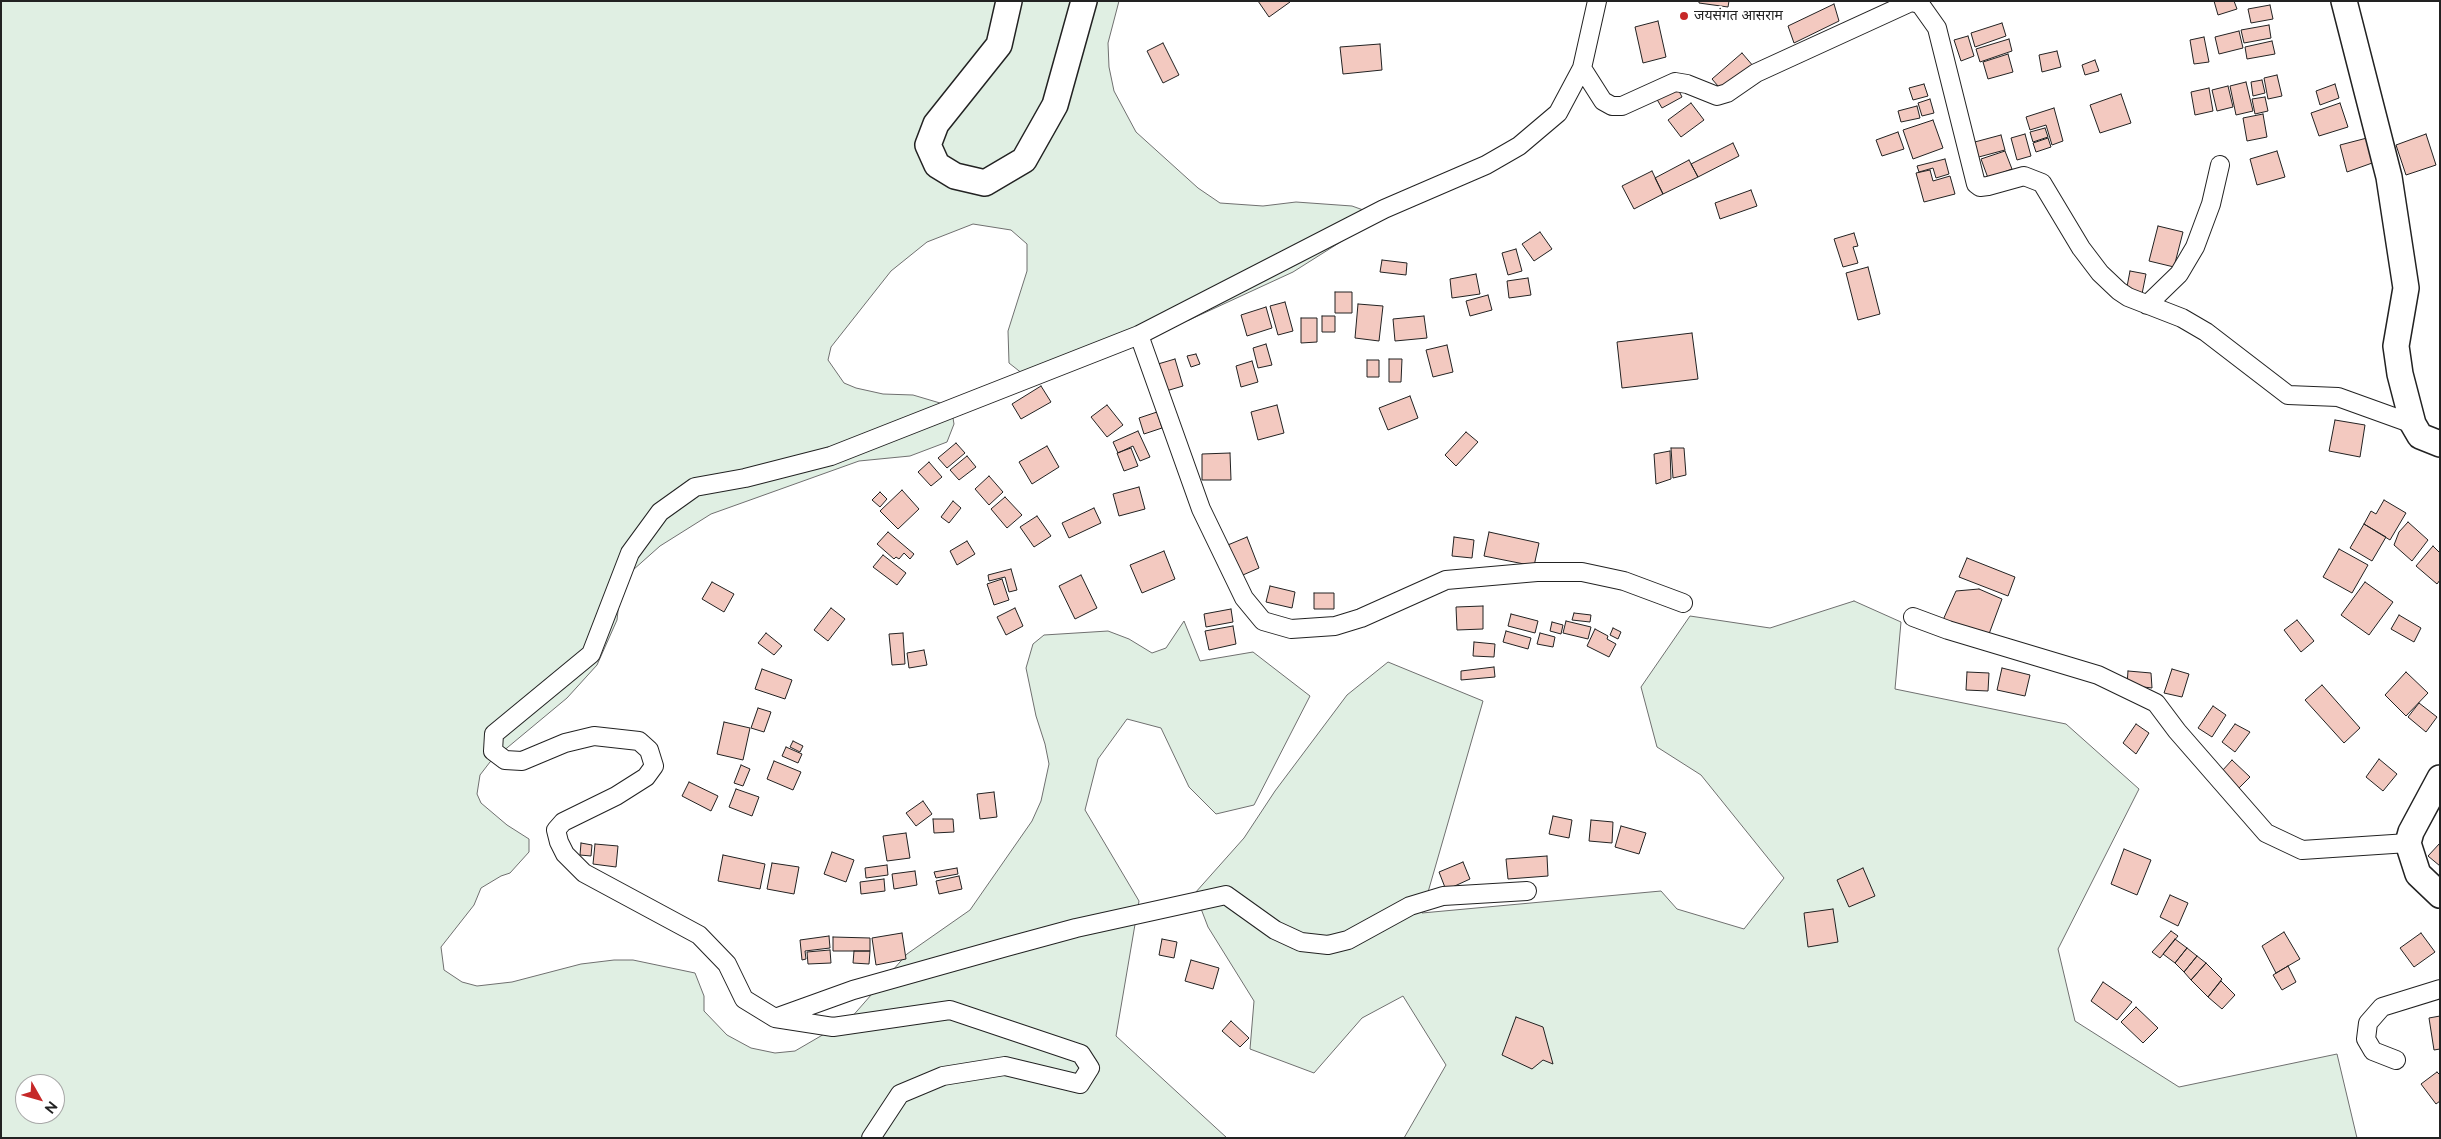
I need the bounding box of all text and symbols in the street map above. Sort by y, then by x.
place label: जयसंगत आसराम [1694,8,1783,24]
marker: जयसंगत आसराम [1678,10,1690,22]
north arrow [15,1074,65,1124]
text: N [41,1098,61,1117]

